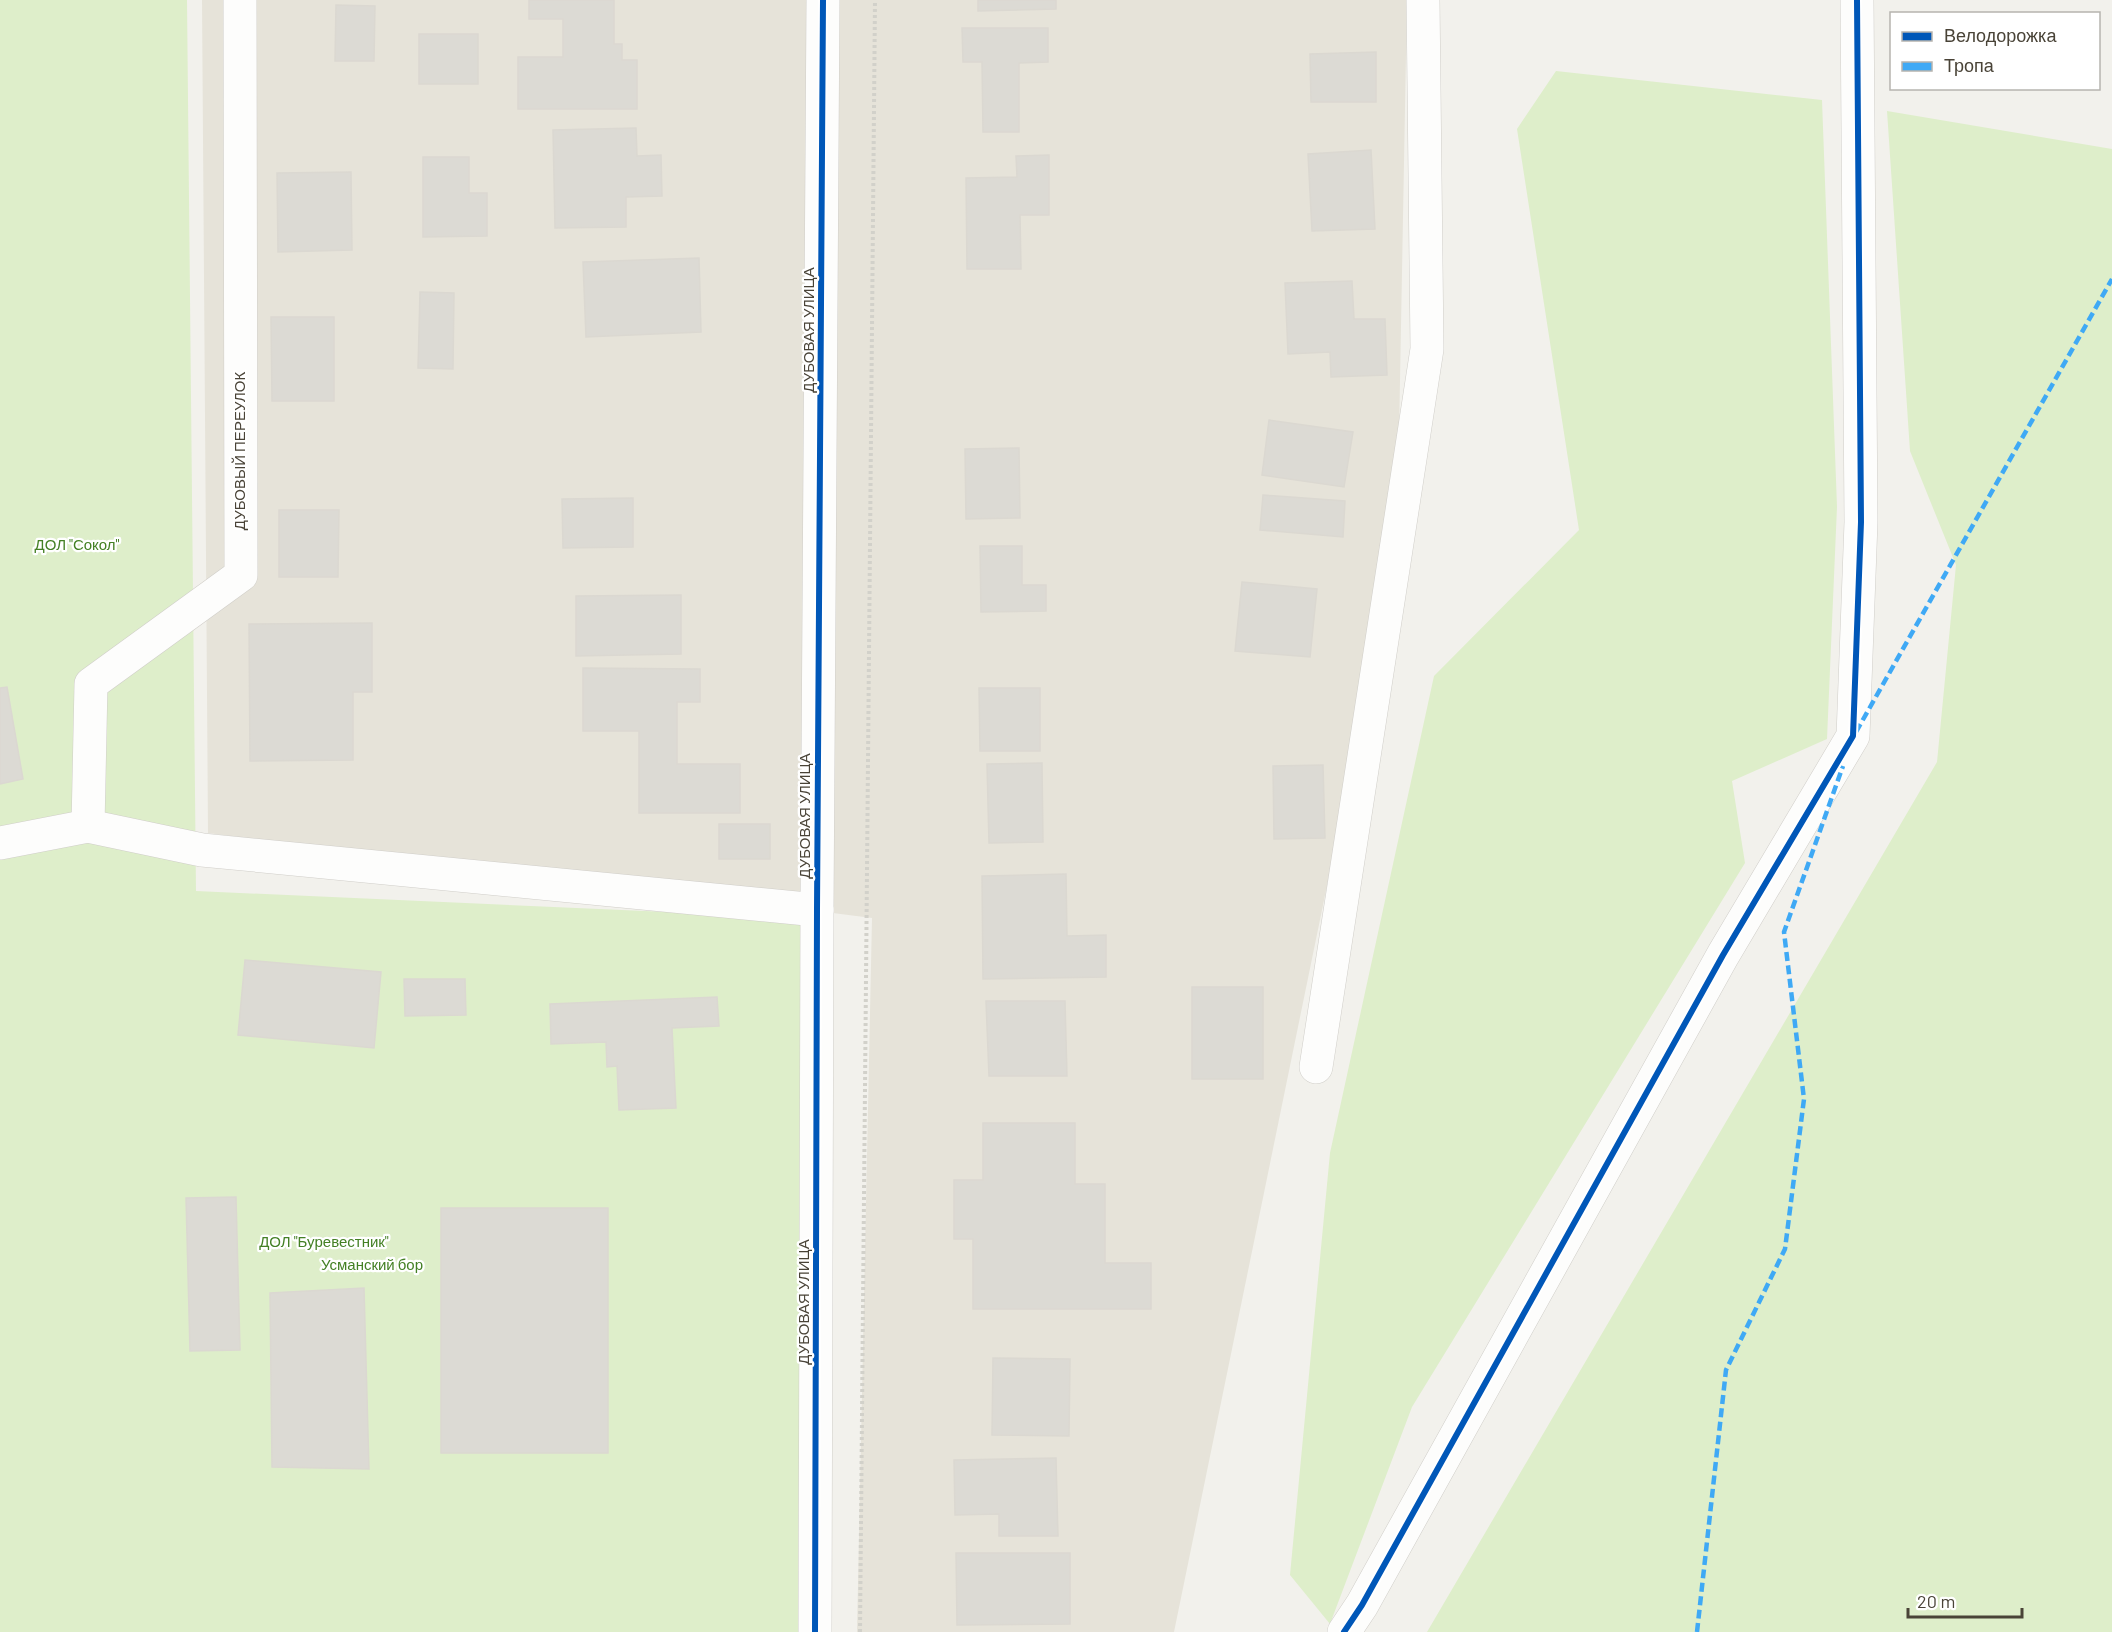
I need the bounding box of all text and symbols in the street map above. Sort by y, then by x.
legend [1890,12,2100,90]
text: Велодорожка [1944,24,2057,46]
text: Тропа [1944,54,1995,76]
street label: ДУБОВАЯ УЛИЦА [799,267,817,393]
street label: ДУБОВЫЙ ПЕРЕУЛОК [230,372,248,530]
park label: ДОЛ "Сокол" [34,535,120,553]
street label: ДУБОВАЯ УЛИЦА [795,753,813,879]
park label: ДОЛ "Буревестник" [259,1232,389,1250]
street label: ДУБОВАЯ УЛИЦА [794,1239,812,1365]
park label: Усманский бор [321,1255,423,1273]
scale bar [1908,1581,2022,1619]
text: 20 m [1917,1590,1955,1612]

